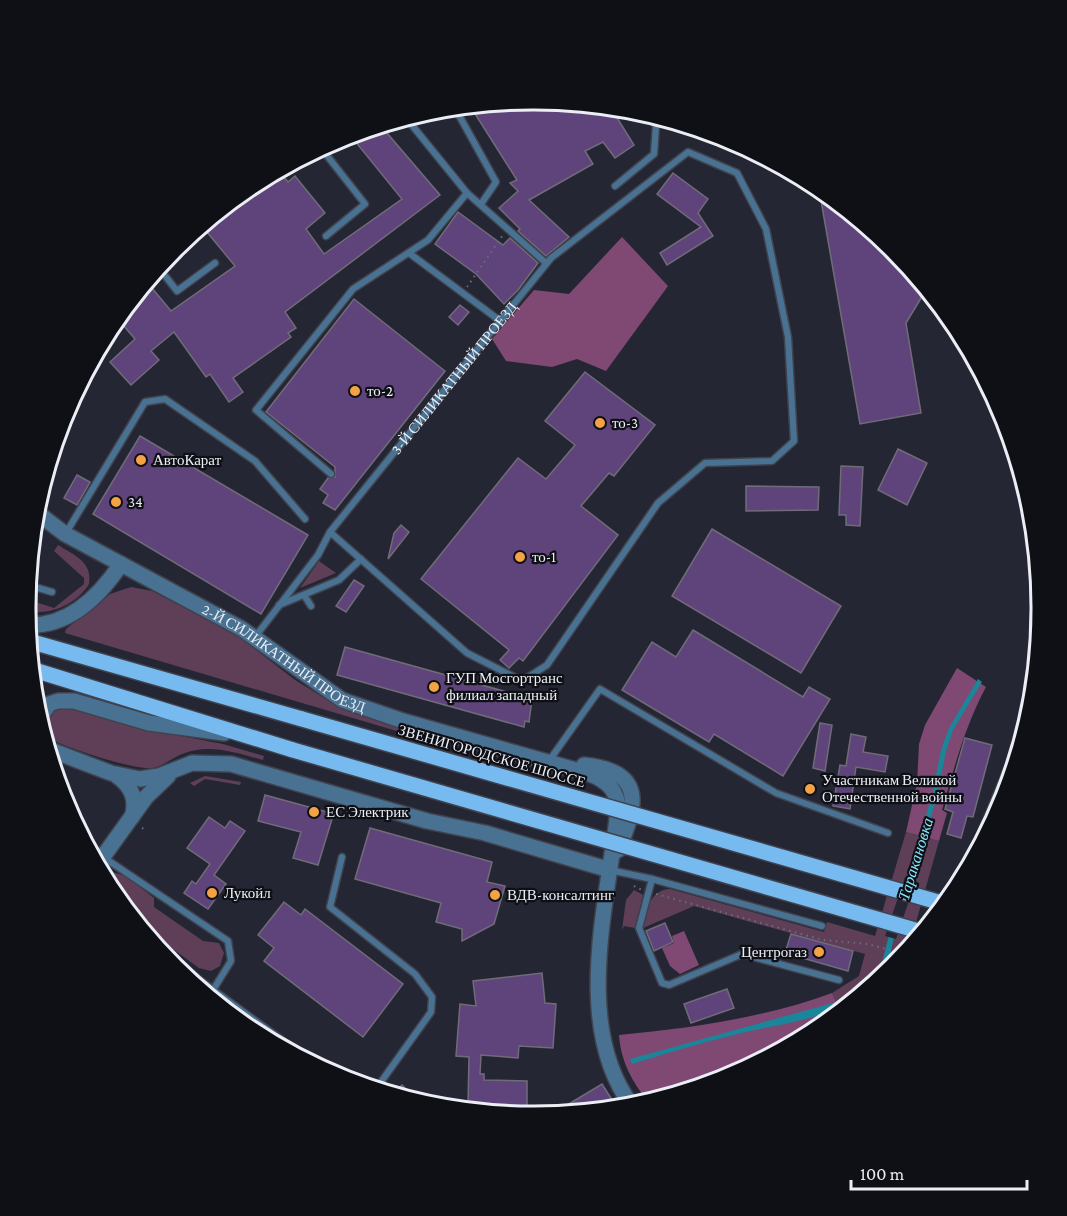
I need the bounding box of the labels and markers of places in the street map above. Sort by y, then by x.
place label: то-2 [367,383,393,399]
marker: то-2 [348,384,362,398]
place label: то-3 [612,415,638,431]
marker: то-3 [593,416,607,430]
place label: АвтоКарат [153,452,222,468]
marker: АвтоКарат [134,453,148,467]
place label: 34 [128,494,143,510]
marker: 34 [109,495,123,509]
place label: то-1 [532,549,556,565]
marker: то-1 [513,550,527,564]
place label: ГУП Мосгортранс филиал западный [446,670,563,703]
marker: ГУП Мосгортранс филиал западный [427,680,441,694]
place label: Участникам Великой Отечественной войны [822,772,962,805]
marker: Участникам Великой Отечественной войны [803,782,817,796]
place label: ЕС Электрик [326,804,409,820]
marker: ЕС Электрик [307,805,321,819]
place label: Лукойл [224,885,271,901]
marker: Лукойл [205,886,219,900]
place label: ВДВ-консалтинг [507,887,614,903]
marker: ВДВ-консалтинг [488,888,502,902]
place label: Центрогаз [741,944,807,960]
marker: Центрогаз [812,945,826,959]

